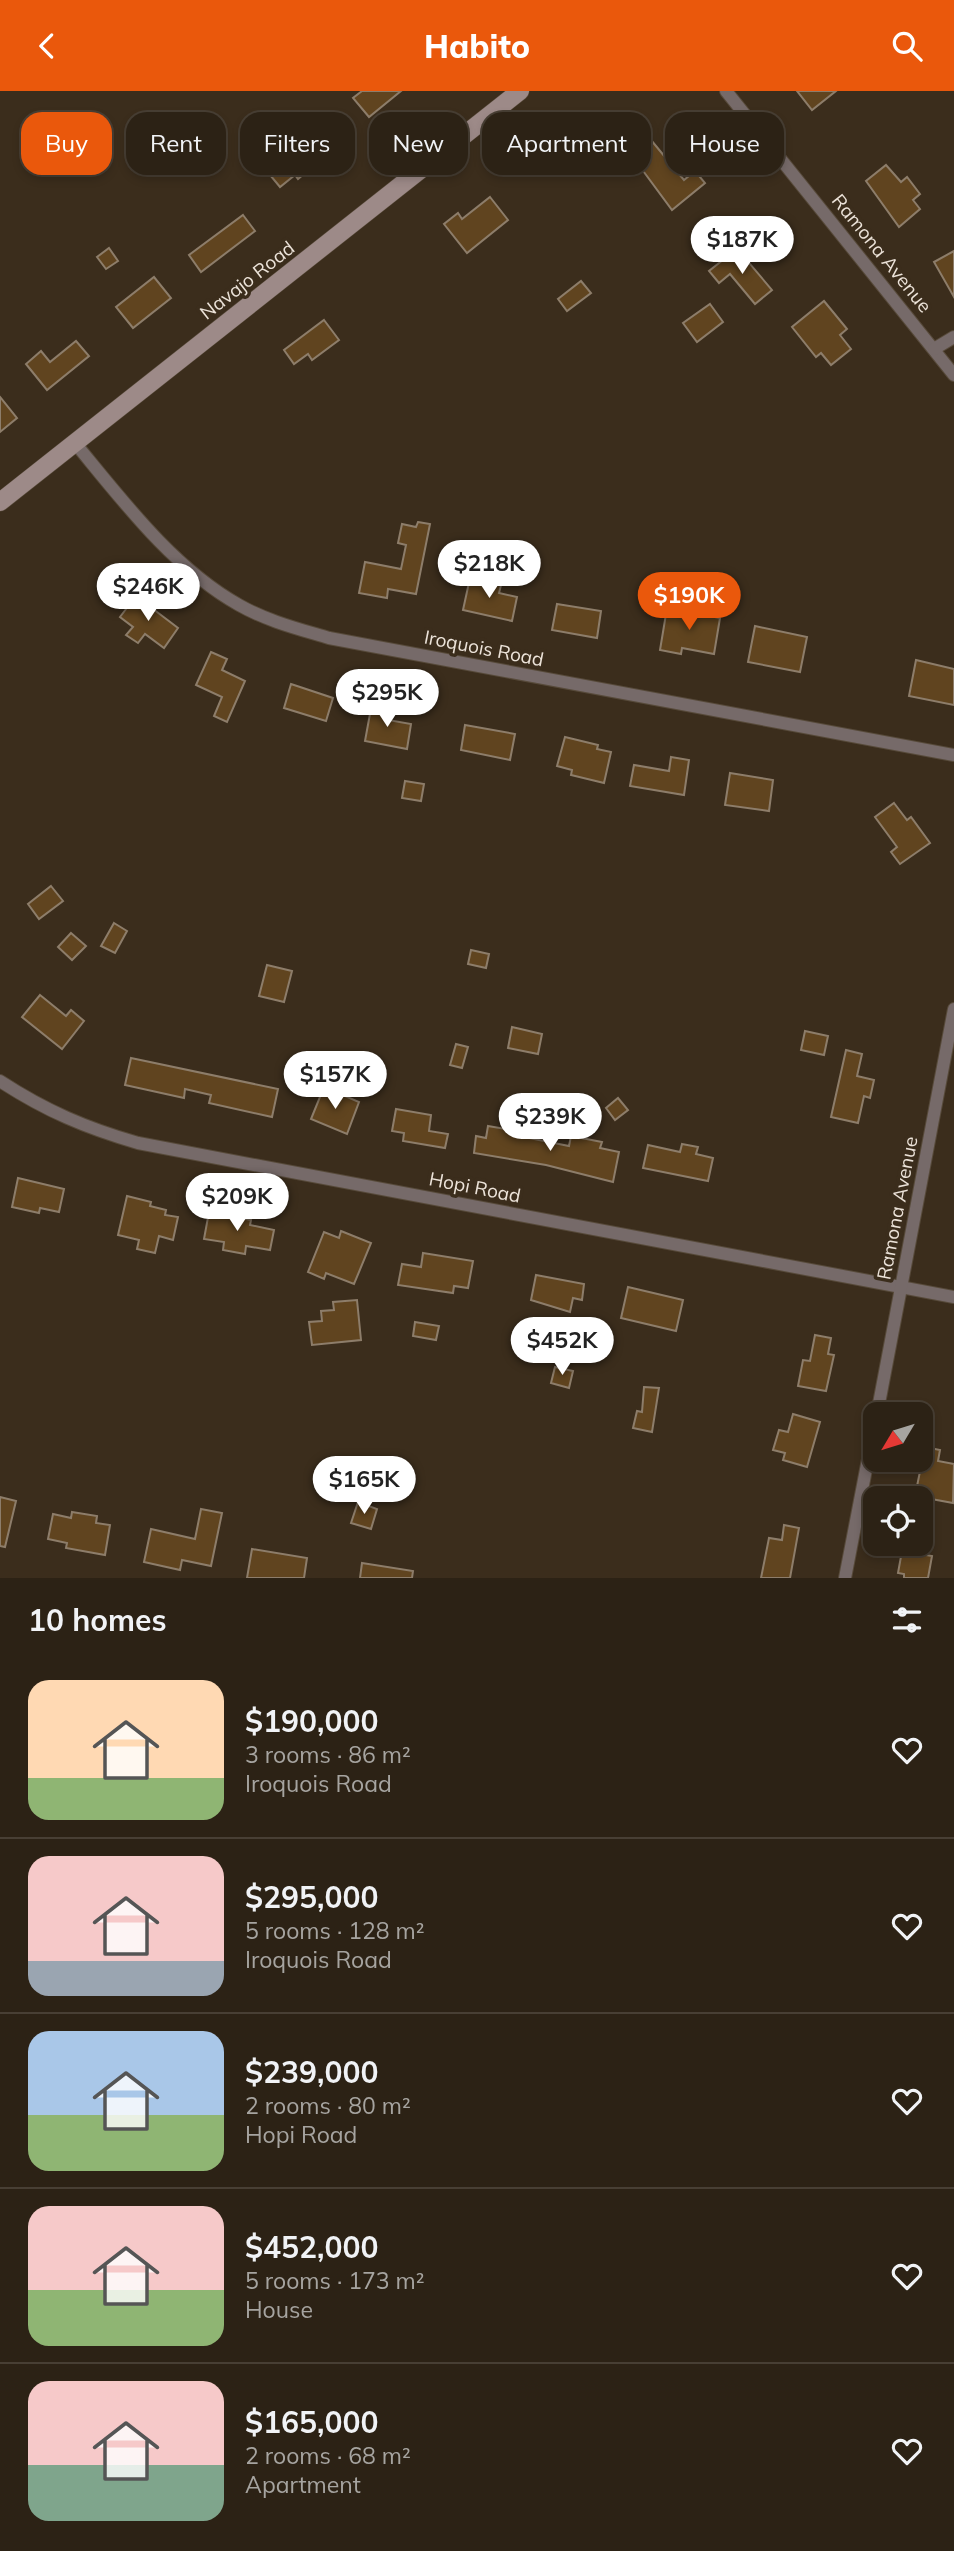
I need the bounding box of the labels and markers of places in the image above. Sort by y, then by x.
pin: $187K [693,216,791,276]
pin: $218K [440,540,538,600]
pin: $246K [99,563,197,623]
pin: $190K [640,573,738,632]
pin: $295K [338,669,436,729]
pin: $157K [286,1051,384,1111]
pin: $239K [501,1093,599,1153]
pin: $209K [188,1173,286,1233]
pin: $452K [513,1317,611,1377]
pin: $165K [315,1457,413,1516]

